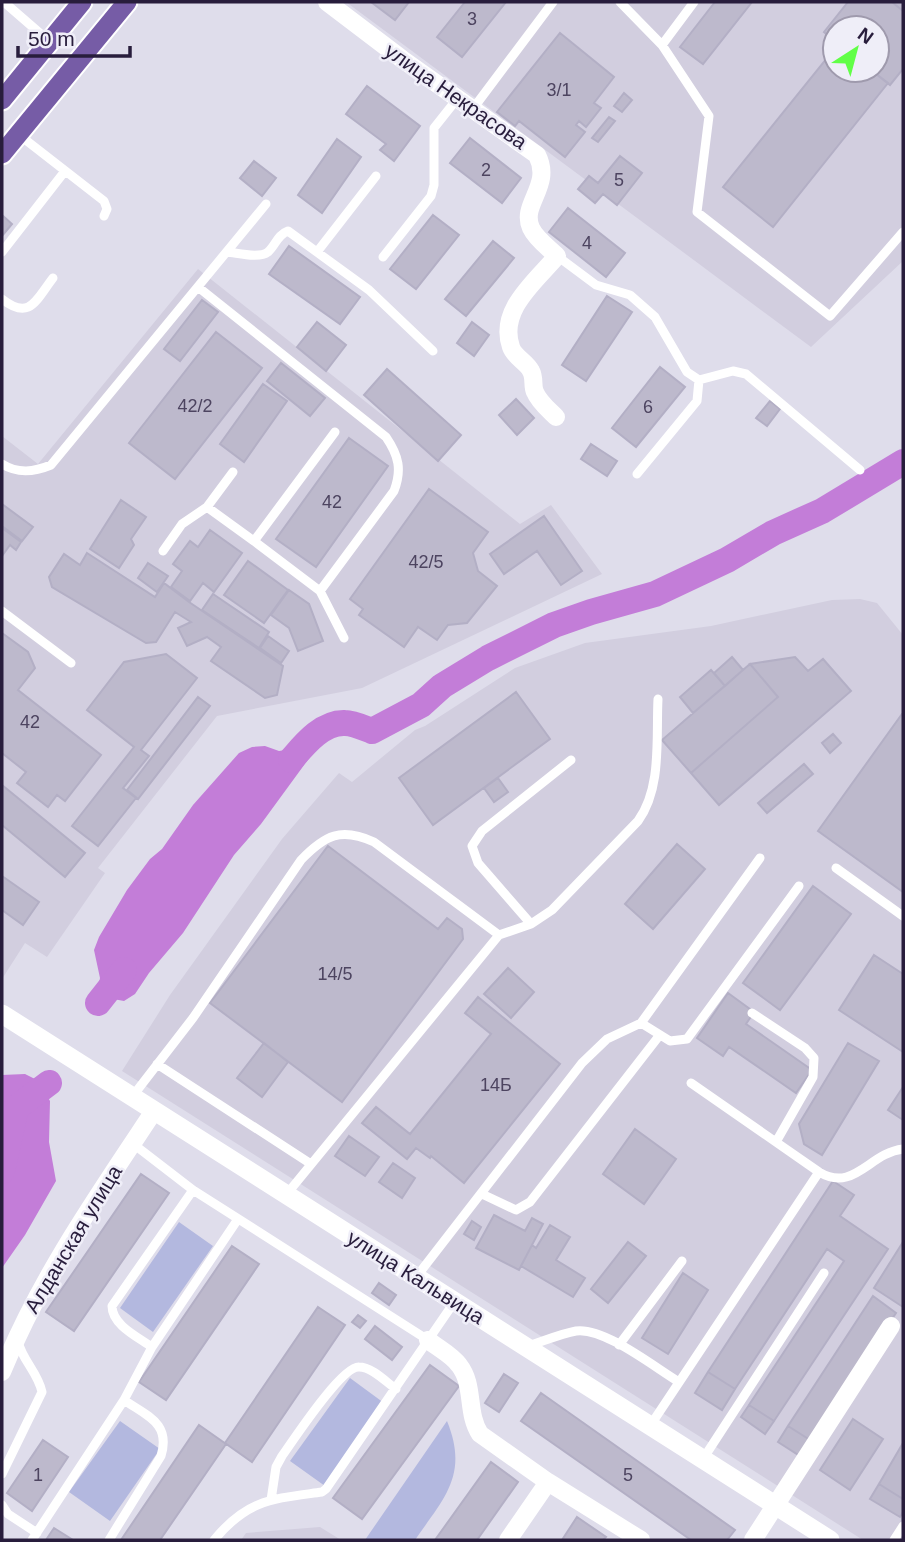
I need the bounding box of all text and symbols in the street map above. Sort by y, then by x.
house number: 3 [467,9,477,29]
scale bar [18,14,130,58]
north arrow [821,14,891,84]
text: N [854,23,877,48]
text: 50 m [28,27,75,50]
street label: улица Некрасова [381,38,532,154]
house number: 3/1 [546,80,572,100]
house number: 2 [481,160,491,180]
house number: 5 [614,170,624,190]
house number: 4 [582,233,592,253]
house number: 42/2 [177,396,213,416]
house number: 6 [643,397,653,417]
house number: 42 [322,492,342,512]
house number: 42/5 [408,552,444,572]
house number: 42 [20,712,40,732]
house number: 14/5 [317,964,353,984]
house number: 14Б [480,1075,512,1095]
street label: Алданская улица [20,1161,126,1317]
street label: улица Кальвица [343,1226,489,1329]
house number: 1 [33,1465,43,1485]
house number: 5 [623,1465,633,1485]

